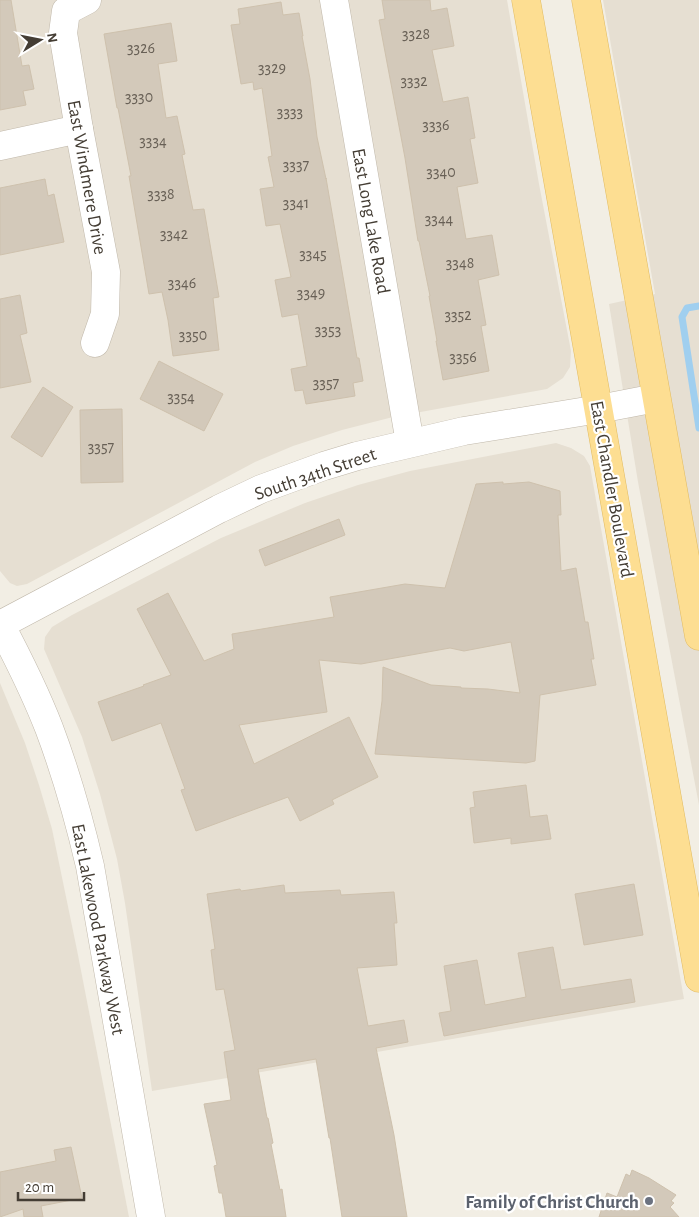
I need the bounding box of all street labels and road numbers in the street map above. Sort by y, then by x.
street label: East Windmere Drive [64,99,109,256]
street label: East Long Lake Road [348,147,393,296]
street label: East Chandler Boulevard [587,399,636,579]
street label: South 34th Street [252,445,379,504]
street label: East Lakewood Parkway West [68,822,127,1037]

